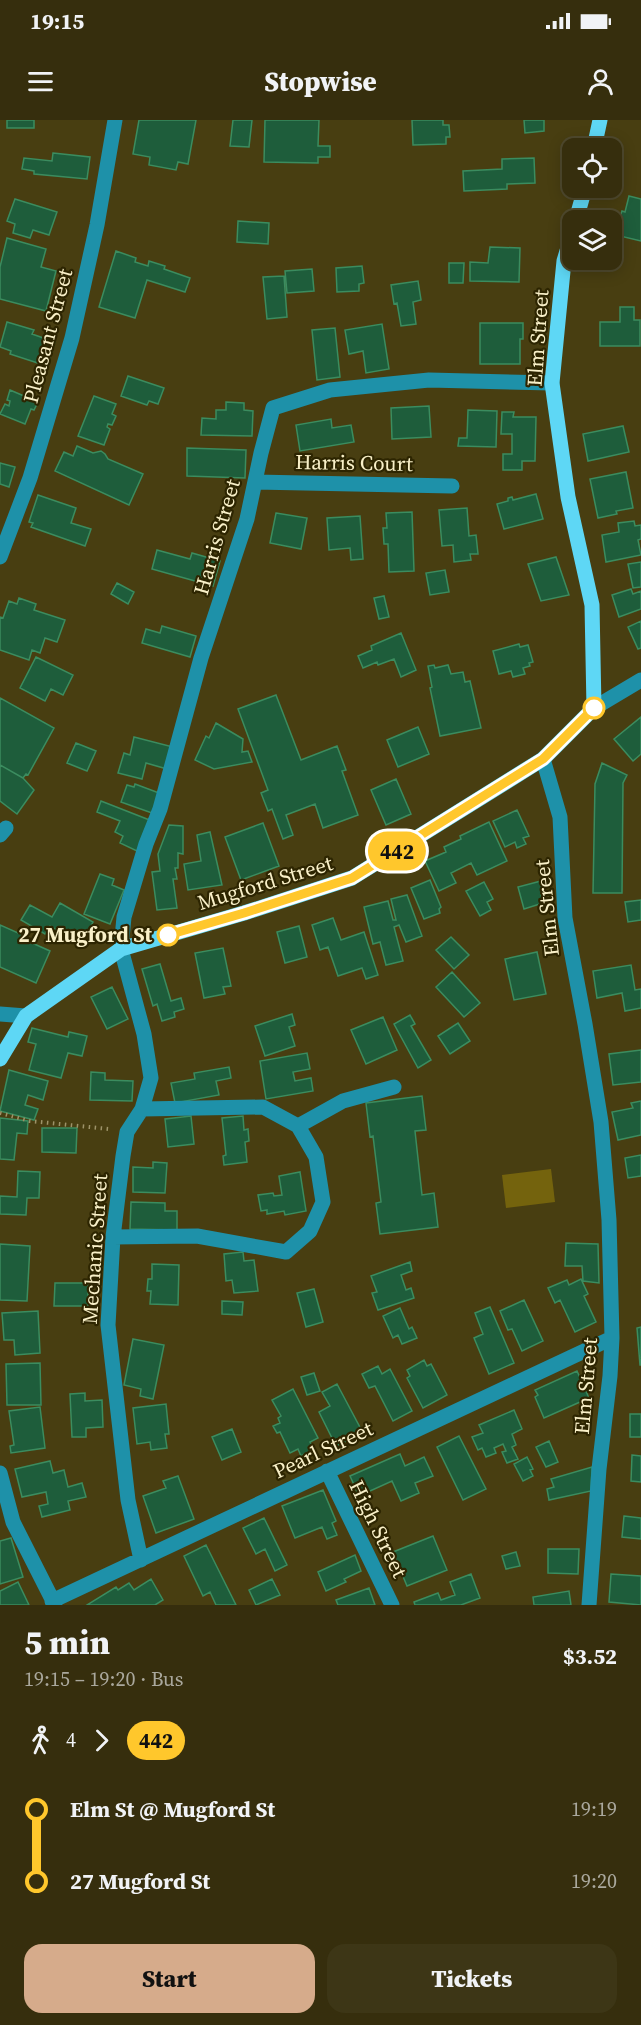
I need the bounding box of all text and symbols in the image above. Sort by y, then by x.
text: 19:15 [30,6,84,36]
text: Stopwise [264,63,377,100]
icon: menu [24,65,57,98]
icon: person [584,65,617,98]
map controls [562,138,622,270]
button: locate [562,138,622,198]
button: layers [562,210,622,270]
street label: Pleasant Street [16,265,79,406]
street label: Elm Street [520,288,555,387]
street label: Harris Court [295,447,413,478]
street label: Harris Street [186,475,247,598]
unlabelled marker [583,697,605,719]
line badge: 442 [362,832,432,870]
text: 442 [380,837,414,866]
street label: Mugford Street [194,848,336,917]
street label: Elm Street [527,858,566,958]
place label: 27 Mugford St [18,920,152,949]
marker: 27 Mugford St [157,924,179,946]
street label: Mechanic Street [75,1173,114,1325]
street label: Elm Street [567,1336,604,1436]
street label: Pearl Street [268,1414,378,1485]
street label: High Street [342,1475,415,1583]
text: 5 min [24,1620,110,1665]
text: $3.52 [563,1641,617,1671]
text: 19:15 – 19:20 · Bus [24,1665,183,1693]
icon: walk [24,1724,57,1757]
icon: forward [85,1724,118,1757]
text: 4 [66,1726,76,1754]
text: 442 [139,1726,173,1755]
text: Elm St @ Mugford St [70,1794,275,1824]
text: 19:19 [571,1795,617,1823]
text: 27 Mugford St [70,1866,210,1896]
text: 19:20 [571,1867,617,1895]
button: Start [24,1944,315,2013]
button: Tickets [327,1944,617,2013]

